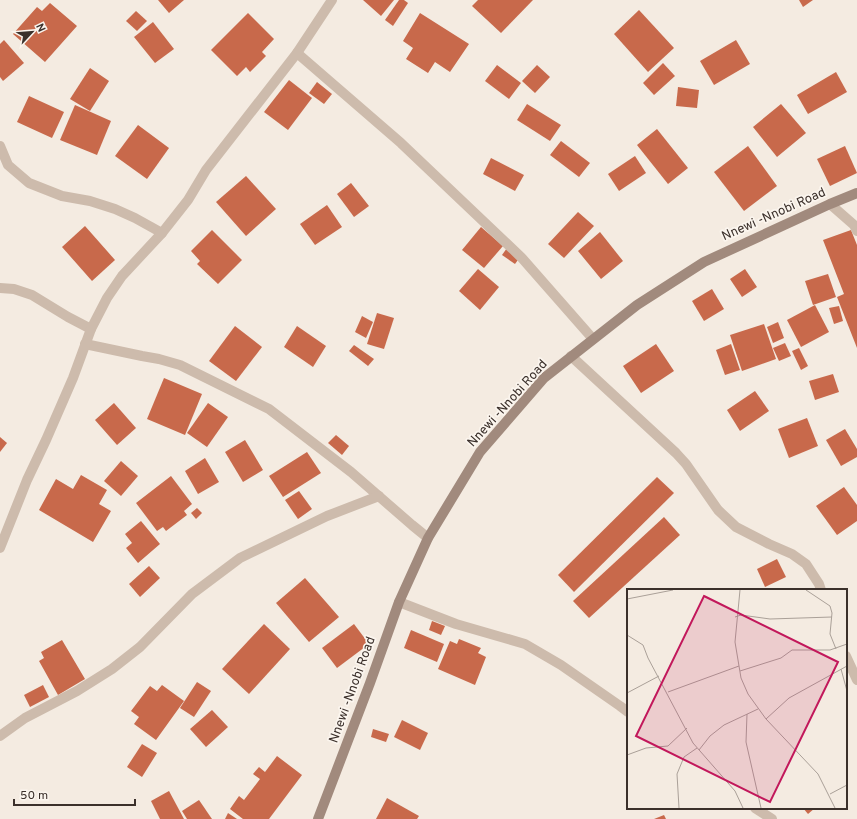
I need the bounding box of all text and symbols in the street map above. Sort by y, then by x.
north arrow [12,12,52,52]
text: N [32,21,48,35]
street label: Nnewi -Nnobi Road [720,185,828,245]
street label: Nnewi -Nnobi Road [465,357,551,451]
inset map [627,589,847,809]
street label: Nnewi -Nnobi Road [326,635,380,745]
scale bar [14,781,135,807]
text: 50 m [20,788,48,804]

